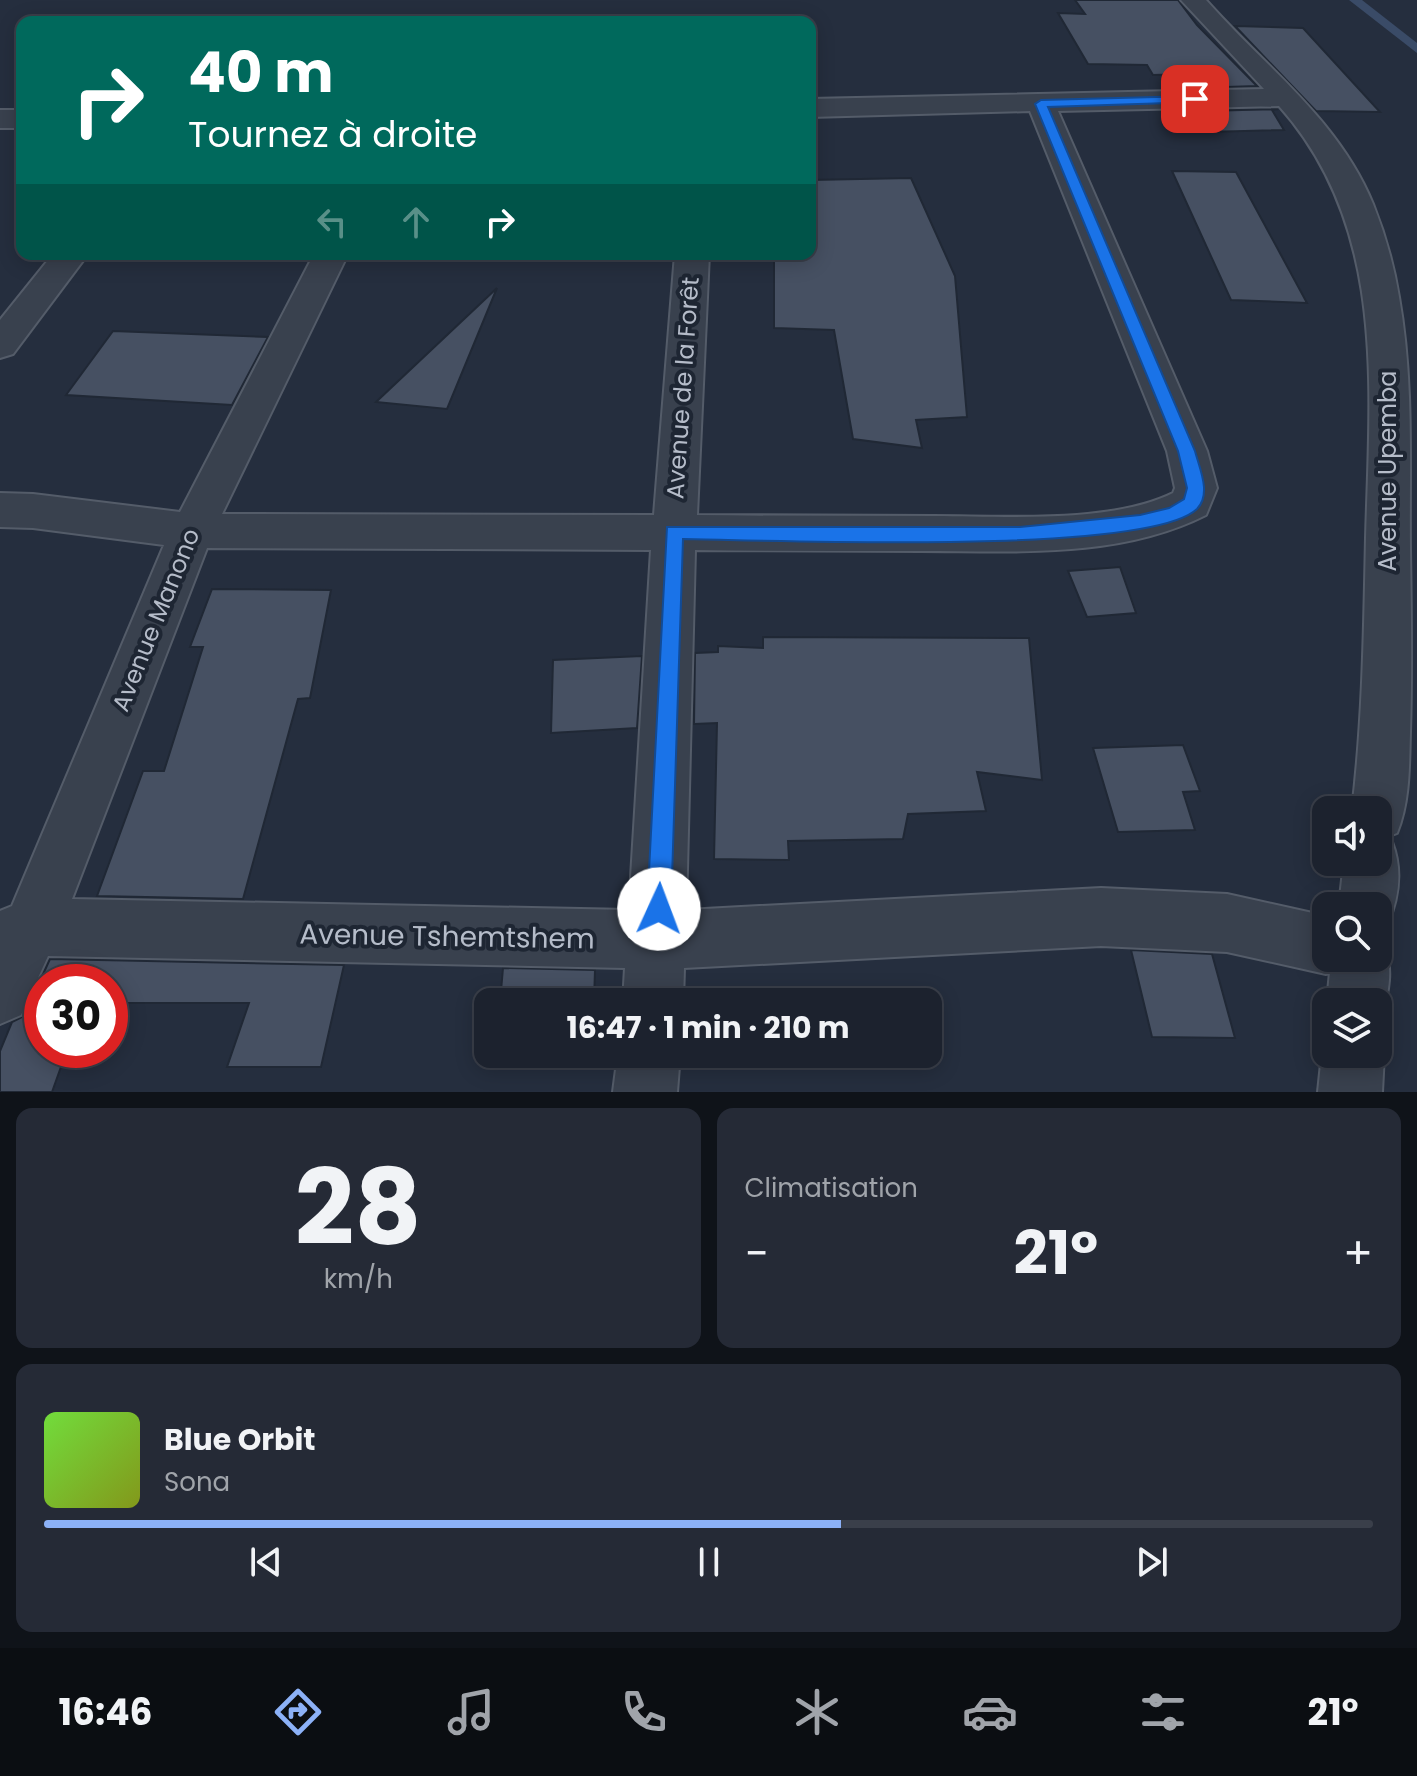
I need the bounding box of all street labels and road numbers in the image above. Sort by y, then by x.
street label: Avenue de la Forêt [658,276,707,500]
street label: Avenue Upemba [1371,371,1404,572]
street label: Avenue Manono [104,523,207,716]
street label: Avenue Tshemtshem [299,914,595,959]

